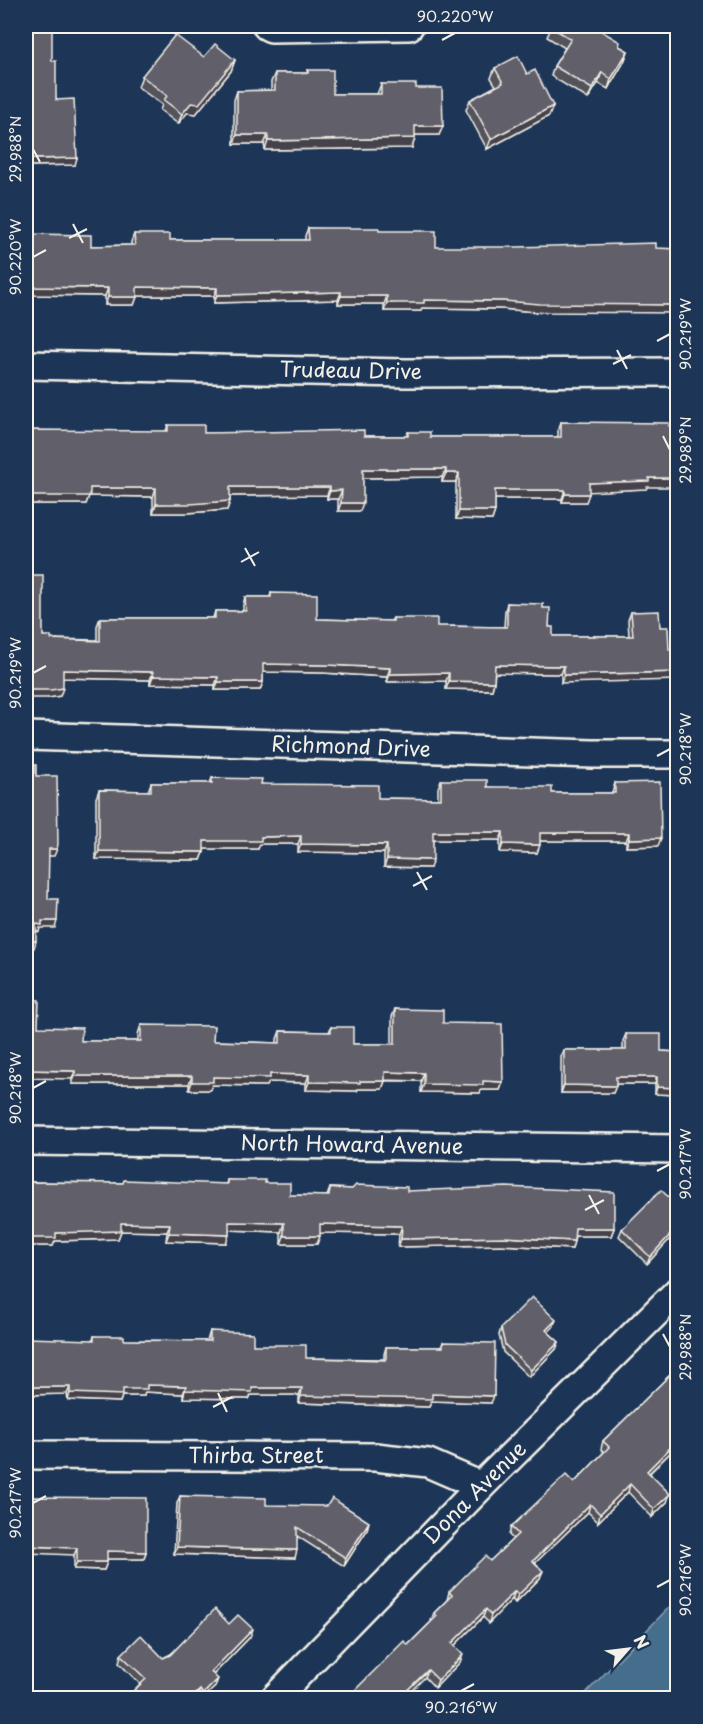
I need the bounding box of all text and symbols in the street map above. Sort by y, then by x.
text: 90.220°W [417,4,494,27]
text: 29.988°N [3,115,26,183]
text: 90.220°W [3,218,26,295]
text: 90.219°W [673,297,696,370]
street label: Trudeau Drive [280,352,422,386]
text: 29.989°N [673,416,696,484]
text: 90.219°W [3,636,26,709]
text: 90.218°W [673,712,696,785]
street label: Richmond Drive [271,726,431,764]
text: 90.218°W [3,1051,26,1124]
street label: North Howard Avenue [240,1125,464,1161]
text: 90.217°W [673,1128,696,1200]
text: 29.988°N [673,1313,696,1381]
street label: Dona Avenue [415,1433,533,1551]
street label: Thirba Street [189,1438,323,1470]
text: 90.217°W [3,1467,26,1539]
text: 90.216°W [673,1543,696,1616]
north arrow [598,1619,658,1679]
text: N [629,1630,656,1653]
text: 90.216°W [425,1695,498,1718]

